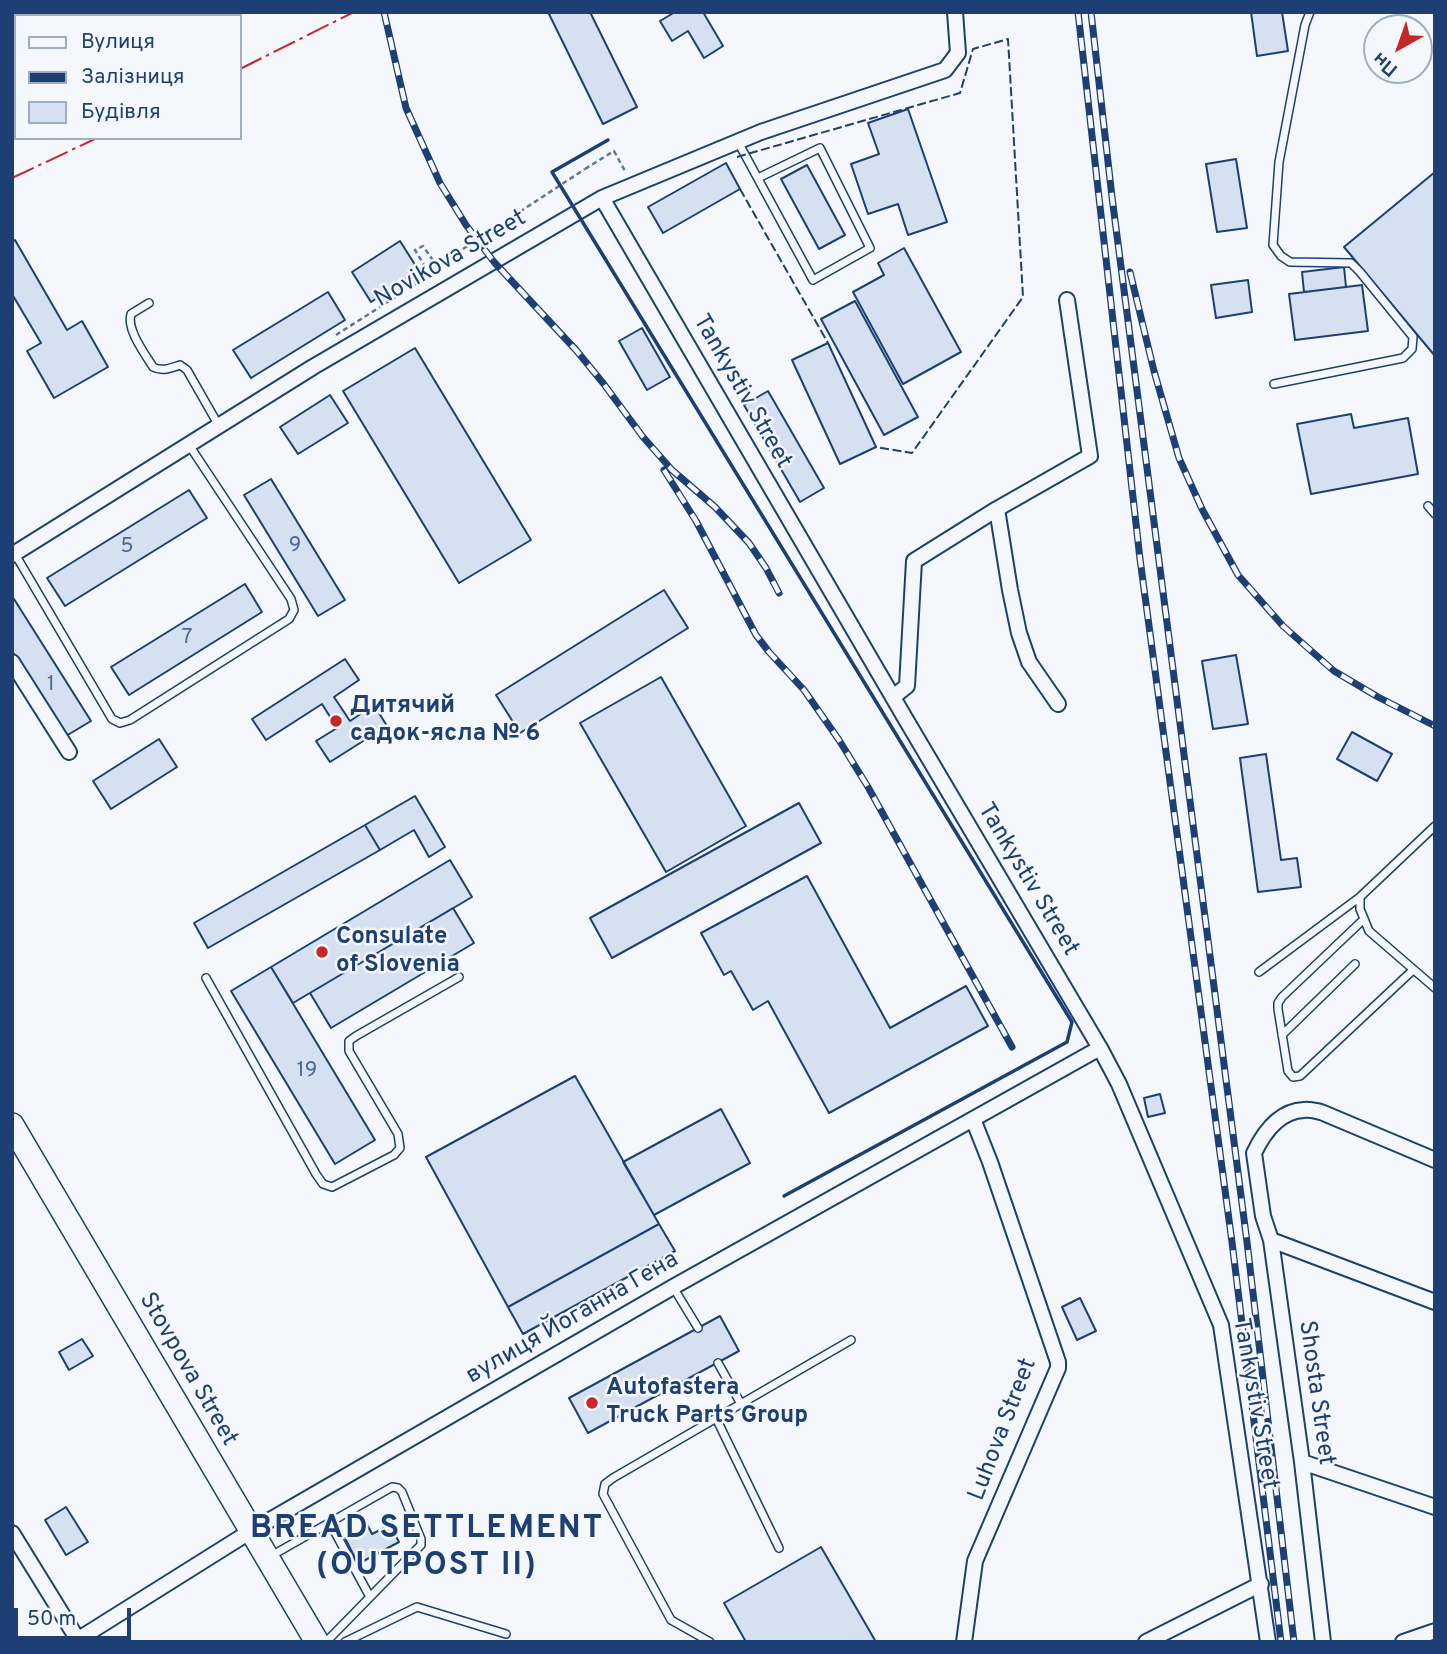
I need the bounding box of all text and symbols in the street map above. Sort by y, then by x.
legend [14,14,242,140]
north arrow [1363,14,1433,84]
text: Вулиця [81,29,155,56]
text: Пн [1368,46,1403,81]
text: Залізниця [81,64,185,91]
text: Будівля [81,99,161,126]
street label: Novikova Street [370,205,532,315]
street label: Tankystiv Street [685,310,797,474]
house number: 9 [289,534,301,560]
house number: 5 [120,535,134,561]
house number: 7 [182,626,192,652]
house number: 1 [47,673,55,699]
place label: Дитячий садок-ясла № 6 [350,693,540,749]
marker: Дитячий садок-ясла № 6 [328,713,344,729]
street label: Tankystiv Street [970,798,1084,962]
place label: Consulate of Slovenia [336,924,460,980]
marker: Consulate of Slovenia [314,944,330,960]
house number: 19 [297,1059,317,1085]
street label: вулиця Йоганна Гена [462,1246,684,1392]
street label: Stovpova Street [131,1288,243,1452]
street label: Tankystiv Street [1225,1316,1283,1492]
street label: Shosta Street [1291,1319,1339,1467]
street label: Luhova Street [964,1355,1044,1505]
place label: Autofastera Truck Parts Group [606,1375,808,1431]
marker: Autofastera Truck Parts Group [584,1395,600,1411]
district label: BREAD SETTLEMENT (OUTPOST II) [252,1512,602,1587]
scale bar [18,1594,135,1638]
text: 50 m [27,1606,76,1633]

